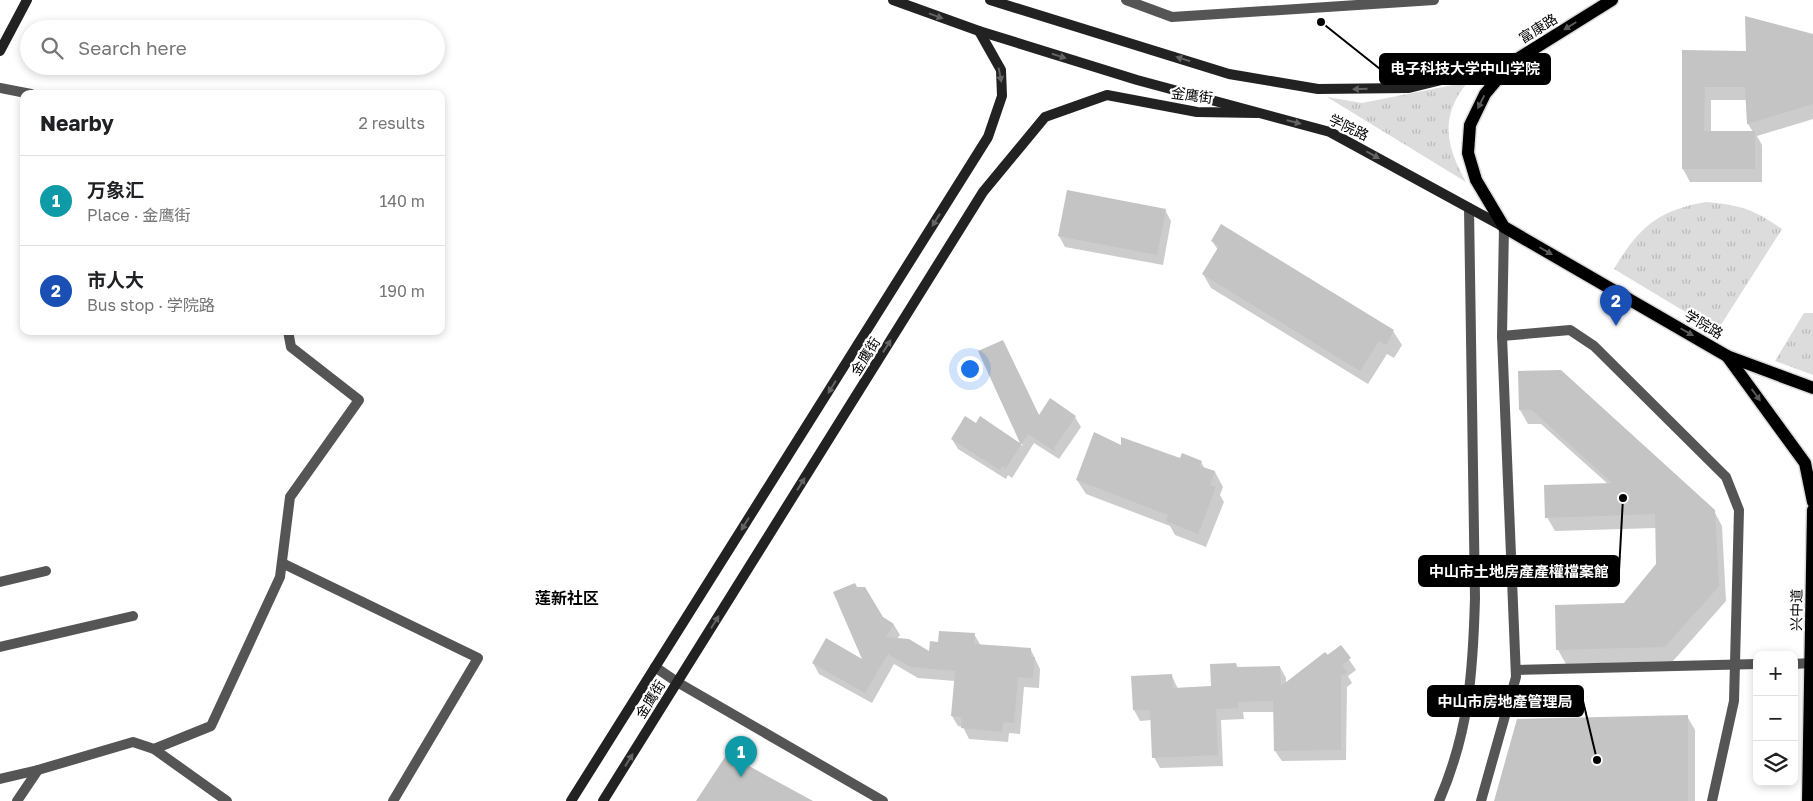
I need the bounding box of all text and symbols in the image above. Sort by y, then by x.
street label: 富康路 [1516,10,1560,46]
one-way arrow [929,12,944,20]
search box [20,20,445,75]
one-way arrow [1564,21,1577,30]
icon: search [38,34,66,62]
text: Search here [78,36,187,59]
one-way arrow [1052,53,1067,61]
callout: 电子科技大学中山学院 [1380,54,1550,84]
one-way arrow [1175,55,1190,63]
text: 电子科技大学中山学院 [1390,59,1540,77]
one-way arrow [996,67,1004,82]
street label: 金鹰街 [1170,84,1214,106]
one-way arrow [1352,85,1368,93]
one-way arrow [1477,94,1486,109]
text: Nearby [40,110,114,136]
street label: 学院路 [1326,110,1372,144]
text: 2 results [359,113,425,133]
one-way arrow [1286,118,1301,126]
one-way arrow [1366,151,1380,159]
text: 万象汇 [87,178,144,201]
text: 1 [52,191,60,211]
text: 140 m [379,191,425,211]
text: Place · 金鹰街 [87,205,190,225]
one-way arrow [932,213,941,226]
one-way arrow [1539,247,1553,256]
text: 市人大 [87,268,144,291]
text: 2 [51,281,61,301]
text: 190 m [379,281,425,301]
pin: 2 [1600,285,1632,326]
text: Bus stop · 学院路 [87,295,215,315]
street label: 学院路 [1682,306,1726,342]
one-way arrow [1681,327,1694,336]
street label: 金鹰街 [847,334,883,378]
one-way arrow [882,340,892,353]
your location [957,356,983,382]
one-way arrow [827,380,836,393]
one-way arrow [1750,388,1761,401]
one-way arrow [796,477,806,491]
one-way arrow [740,518,750,531]
callout: 中山市土地房產產權檔案館 [1419,556,1619,586]
text: 中山市土地房產產權檔案館 [1429,562,1609,580]
district label: 莲新社区 [535,588,599,608]
street label: 兴中道 [1787,589,1805,631]
one-way arrow [710,615,720,628]
map controls [1753,651,1798,786]
button: + [1753,651,1798,696]
street label: 金鹰街 [632,677,668,721]
callout: 中山市房地產管理局 [1428,686,1583,716]
text: 中山市房地產管理局 [1437,692,1573,710]
button: − [1753,696,1798,741]
pin: 1 [725,736,757,777]
button: layers [1753,741,1798,786]
one-way arrow [624,753,633,766]

